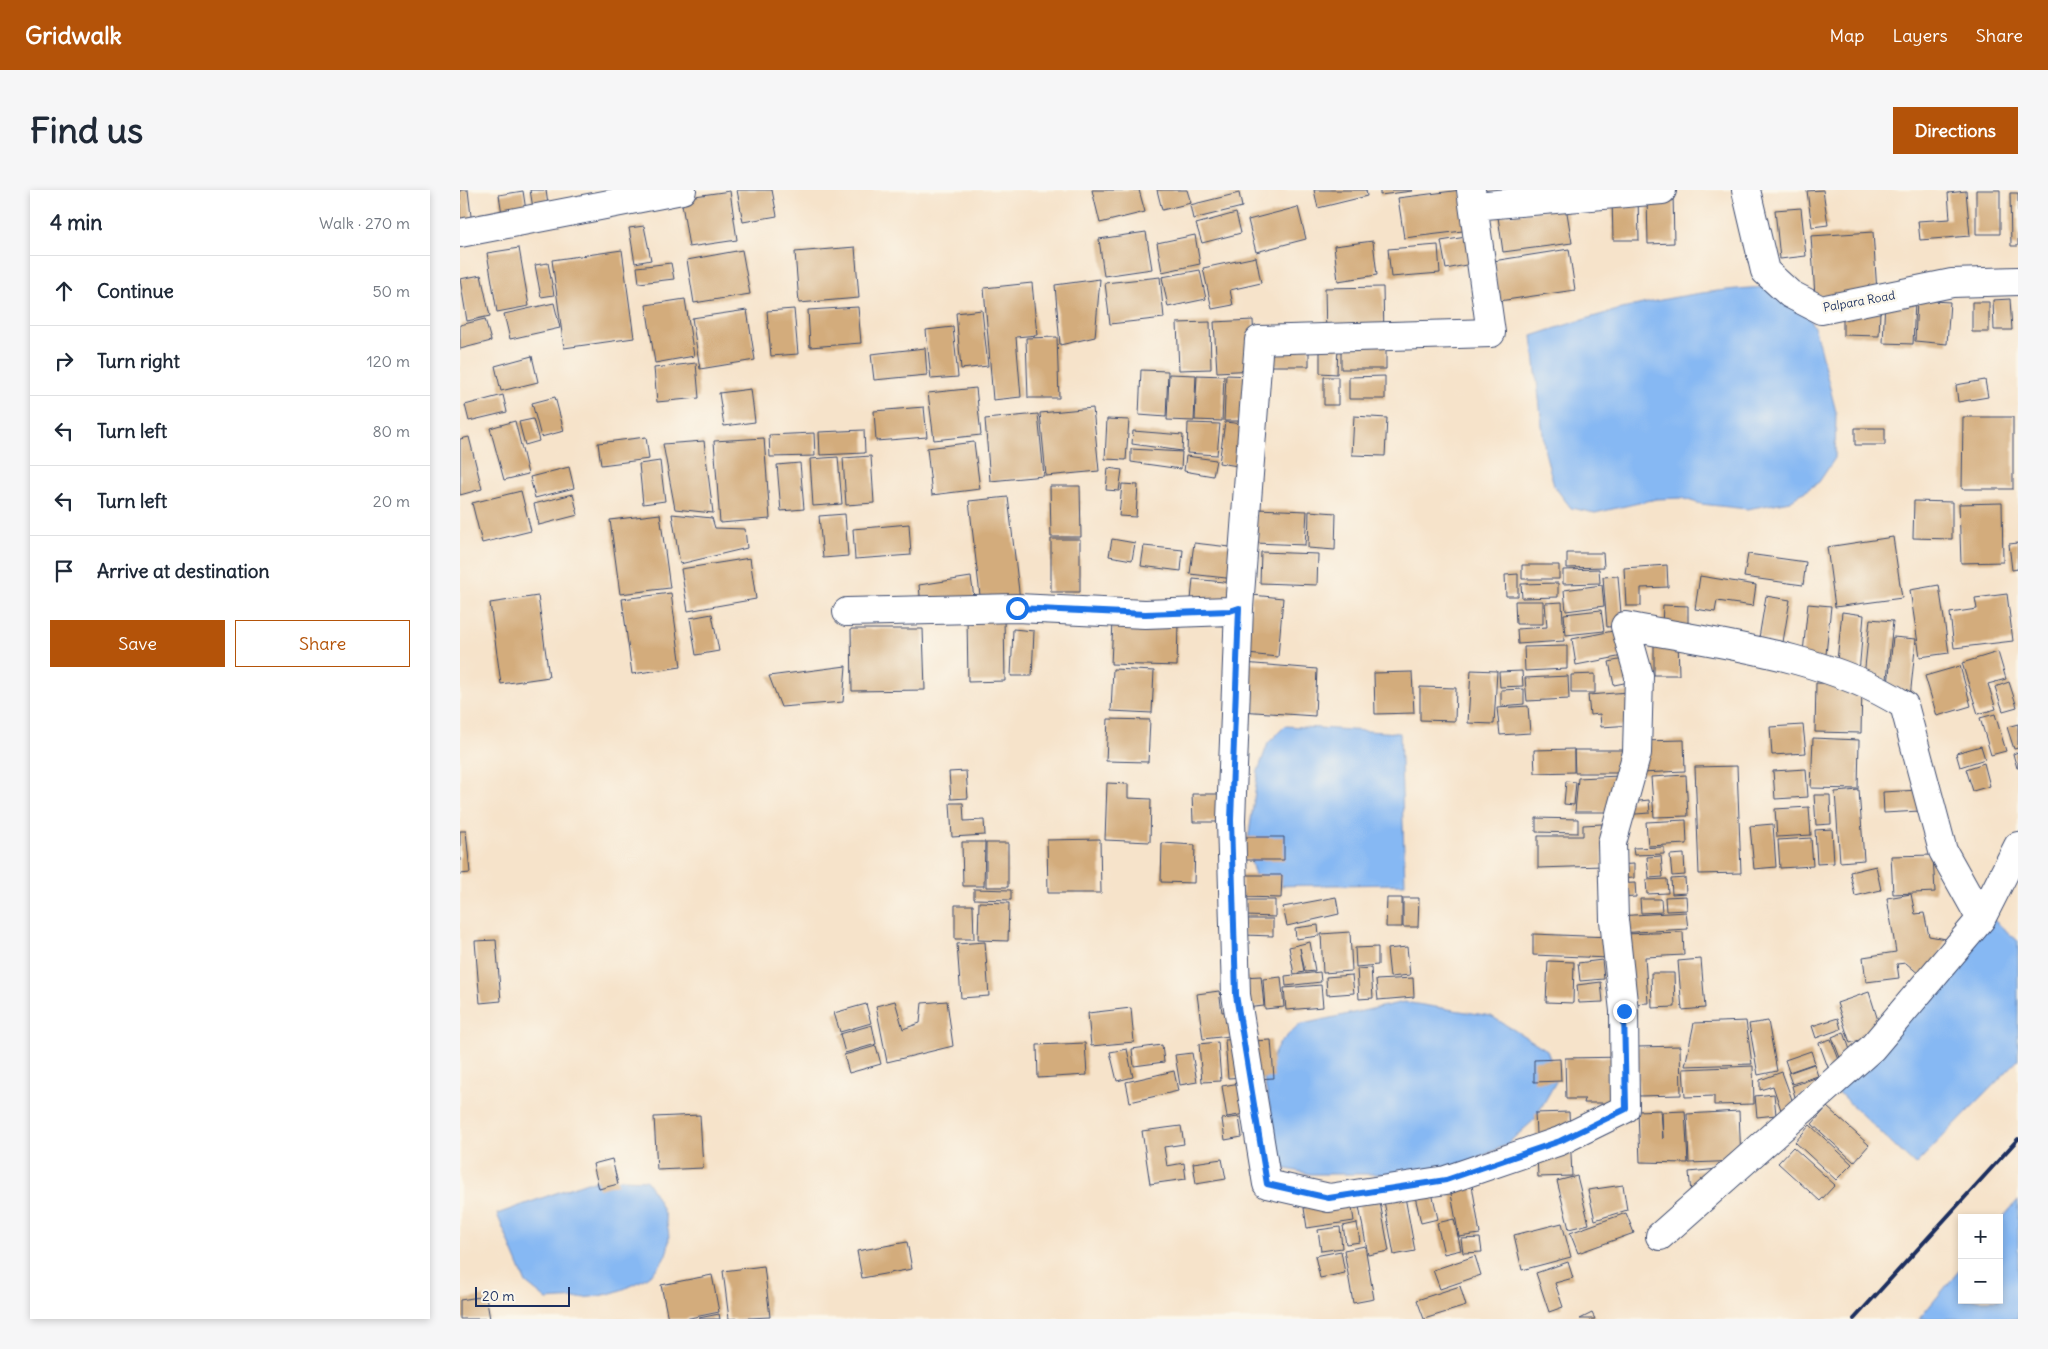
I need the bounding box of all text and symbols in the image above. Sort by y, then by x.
text: Gridwalk [25,20,122,50]
text: Map [1829,24,1864,47]
text: Layers [1892,24,1948,47]
text: Share [1976,24,2023,47]
button: Directions [1893,107,2018,154]
text: Find us [30,108,143,152]
text: 4 min [50,209,102,236]
text: Walk · 270 m [319,213,410,233]
icon: ahead [50,277,78,305]
text: Continue [97,279,174,303]
text: 50 m [372,281,410,301]
street label: Palpara Road [1822,287,1896,315]
icon: right [50,347,78,375]
text: Turn right [97,349,180,373]
text: 120 m [367,351,410,371]
icon: left [50,417,78,445]
text: Turn left [97,419,167,443]
text: 80 m [372,421,410,441]
icon: left [50,487,78,515]
text: Turn left [97,489,167,513]
text: 20 m [373,491,410,511]
icon: arrive [50,557,78,585]
text: Arrive at destination [97,559,270,583]
route start [1006,597,1029,620]
button: Save [50,620,225,667]
button: Share [235,620,410,667]
route end [1613,1000,1636,1023]
map controls [1958,1214,2003,1304]
button: + [1958,1214,2003,1259]
button: − [1958,1259,2003,1304]
scale bar [475,1284,570,1307]
text: 20 m [482,1287,515,1305]

